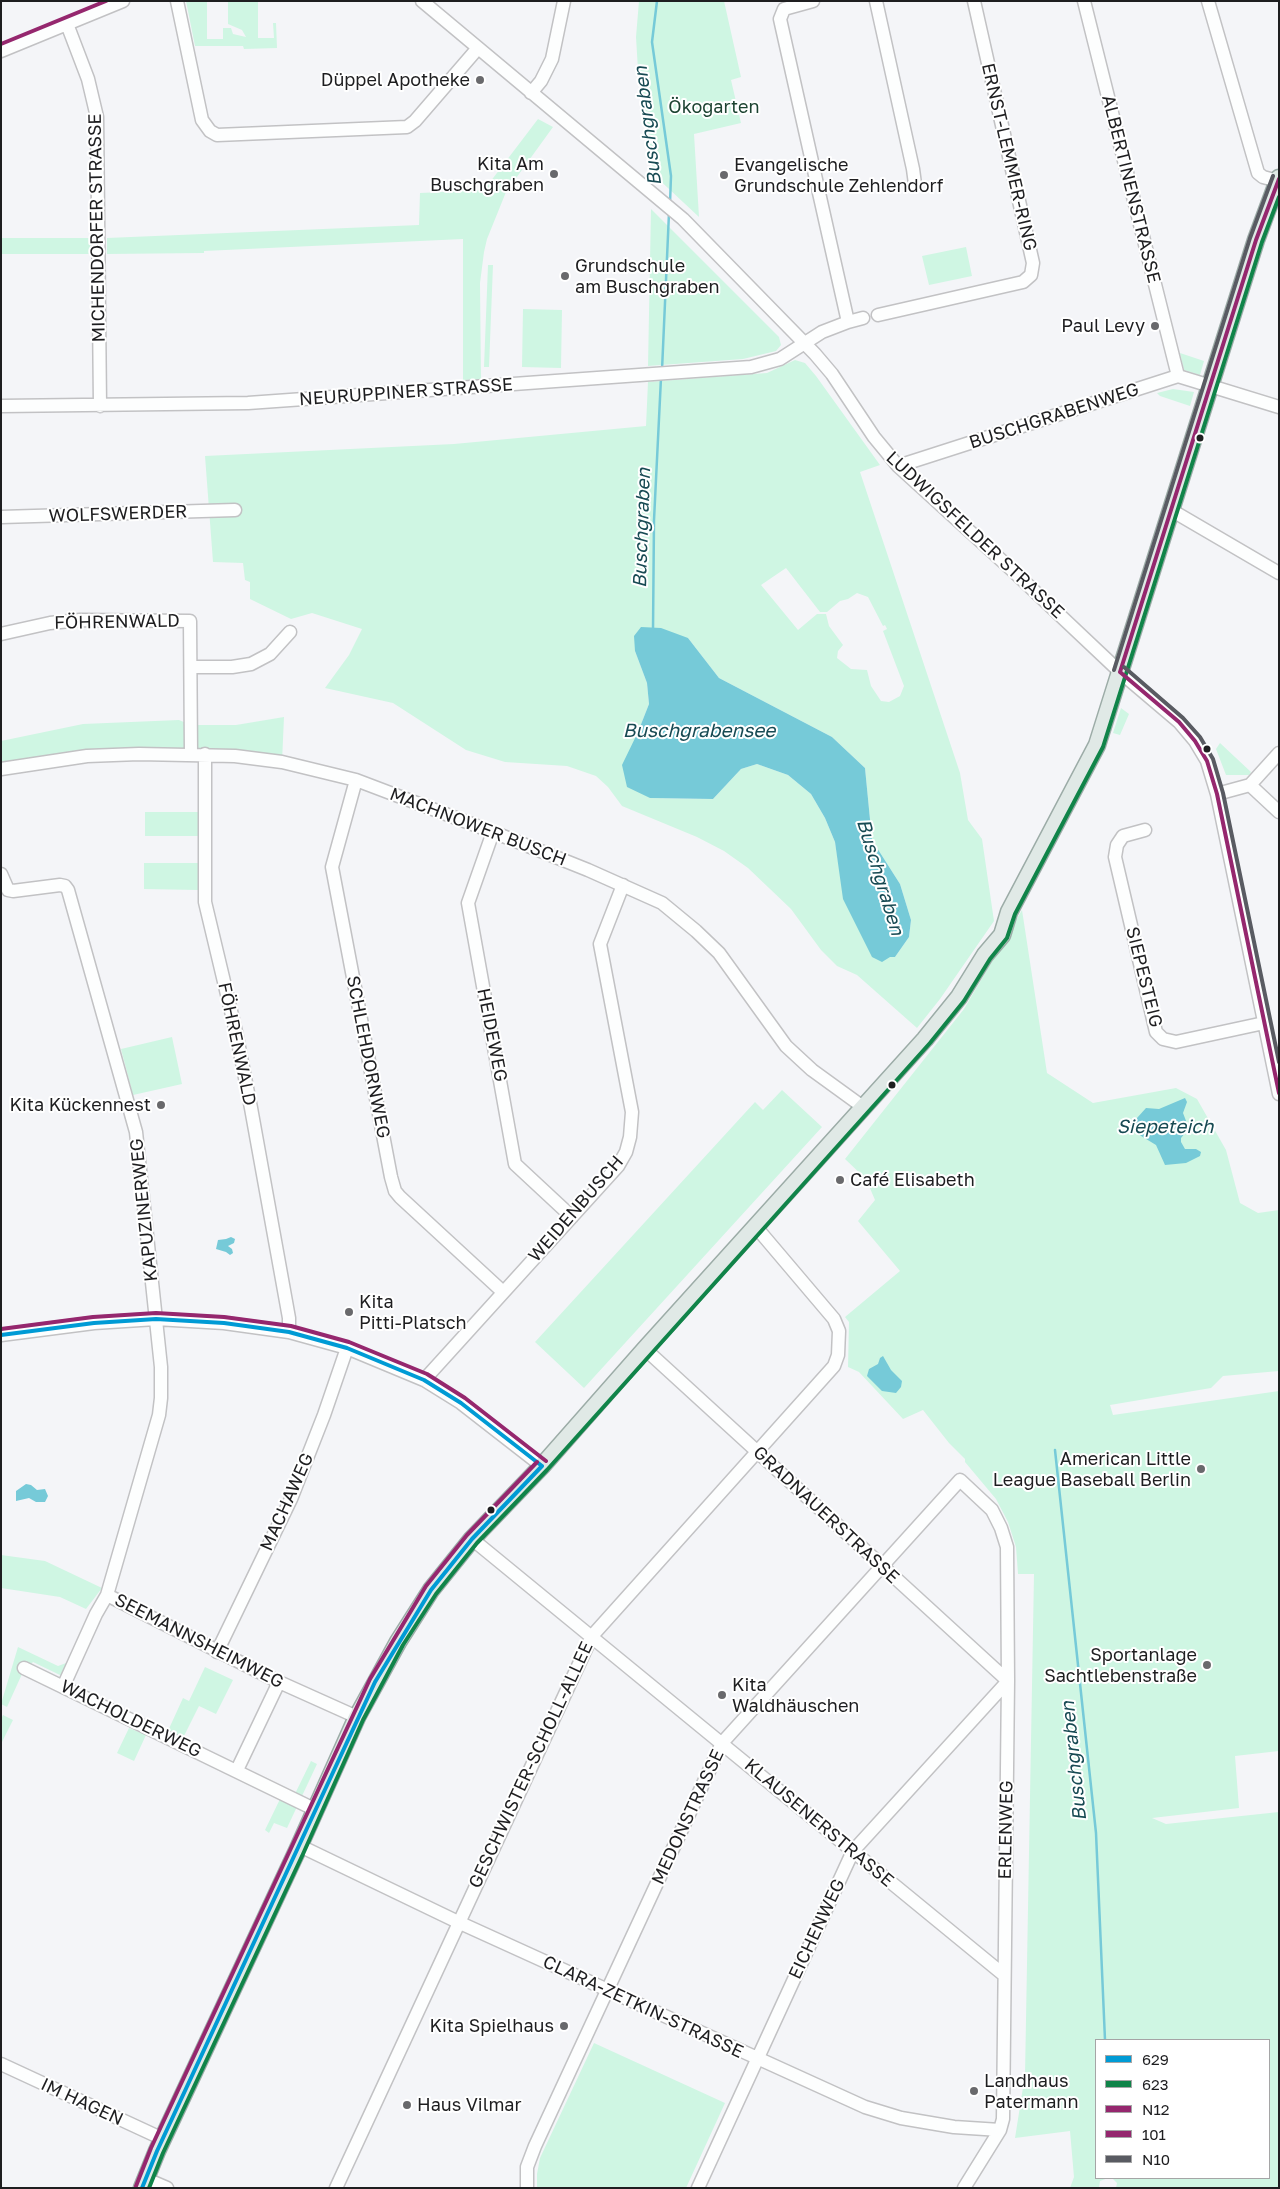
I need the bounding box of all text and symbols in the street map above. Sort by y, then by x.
street label: ERNST-LEMMER-RING [977,61,1041,253]
water label: Buschgraben [629,65,667,187]
place label: Düppel Apotheke [321,69,470,91]
marker: Düppel Apotheke [474,74,486,86]
street label: ALBERTINENSTRASSE [1097,93,1165,285]
park label: Ökogarten [668,96,760,118]
street label: MICHENDORFER STRASSE [84,113,110,343]
place label: Kita Am Buschgraben [430,153,544,195]
place label: Evangelische Grundschule Zehlendorf [734,154,943,196]
marker: Kita Am Buschgraben [548,168,560,180]
marker: Evangelische Grundschule Zehlendorf [718,169,730,181]
place label: Grundschule am Buschgraben [575,255,720,298]
marker: Grundschule am Buschgraben [559,270,571,282]
place label: Paul Levy [1061,315,1145,337]
marker: Paul Levy [1149,320,1161,332]
street label: NEURUPPINER STRASSE [298,374,514,410]
street label: BUSCHGRABENWEG [966,378,1142,454]
unlabelled marker [1195,433,1205,443]
street label: LUDWIGSFELDER STRASSE [882,447,1068,623]
water label: Buschgraben [629,467,655,589]
street label: WOLFSWERDER [48,501,188,527]
street label: FÖHRENWALD [54,610,180,634]
water label: Buschgrabensee [623,720,775,742]
unlabelled marker [1202,744,1212,754]
street label: MACHNOWER BUSCH [387,783,569,871]
water label: Buschgraben [852,816,908,938]
street label: SIEPESTEIG [1121,925,1167,1029]
street label: SCHLEHDORNWEG [342,974,394,1140]
street label: FÖHRENWALD [213,980,261,1108]
street label: HEIDEWEG [472,986,512,1084]
unlabelled marker [887,1080,897,1090]
place label: Kita Kückennest [10,1094,151,1116]
marker: Kita Kückennest [155,1099,167,1111]
water label: Siepeteich [1117,1116,1213,1138]
street label: KAPUZINERWEG [126,1137,162,1283]
street label: WEIDENBUSCH [524,1151,628,1267]
place label: Café Elisabeth [850,1169,975,1191]
marker: Café Elisabeth [834,1174,846,1186]
place label: Kita Pitti-Platsch [359,1291,467,1334]
marker: Kita Pitti-Platsch [343,1306,355,1318]
street label: GRADNAUERSTRASSE [749,1442,903,1588]
place label: American Little League Baseball Berlin [993,1448,1191,1490]
street label: MACHAWEG [256,1450,318,1554]
marker: American Little League Baseball Berlin [1195,1463,1207,1475]
unlabelled marker [486,1505,496,1515]
street label: SEEMANNSHEIMWEG [111,1589,287,1693]
street label: GESCHWISTER-SCHOLL-ALLEE [464,1638,598,1892]
place label: Sportanlage Sachtlebenstraße [1044,1644,1197,1686]
marker: Sportanlage Sachtlebenstraße [1201,1659,1213,1671]
place label: Kita Waldhäuschen [732,1674,859,1716]
street label: WACHOLDERWEG [57,1676,205,1762]
marker: Kita Waldhäuschen [716,1689,728,1701]
water label: Buschgraben [1056,1700,1092,1822]
street label: MEDONSTRASSE [647,1746,729,1888]
street label: KLAUSENERSTRASSE [740,1754,898,1892]
street label: ERLENWEG [994,1780,1018,1880]
street label: EICHENWEG [784,1875,850,1983]
street label: CLARA-ZETKIN-STRASSE [539,1951,747,2063]
place label: Kita Spielhaus [430,2015,554,2037]
marker: Kita Spielhaus [558,2020,570,2032]
legend [1095,2039,1270,2179]
text: 629 [1142,2050,1169,2068]
place label: Landhaus Patermann [984,2070,1078,2112]
street label: IM HAGEN [37,2074,127,2130]
text: 623 [1142,2075,1169,2093]
marker: Landhaus Patermann [968,2085,980,2097]
place label: Haus Vilmar [417,2094,522,2116]
marker: Haus Vilmar [401,2099,413,2111]
text: N12 [1142,2100,1169,2118]
text: 101 [1142,2125,1166,2143]
text: N10 [1142,2150,1170,2168]

